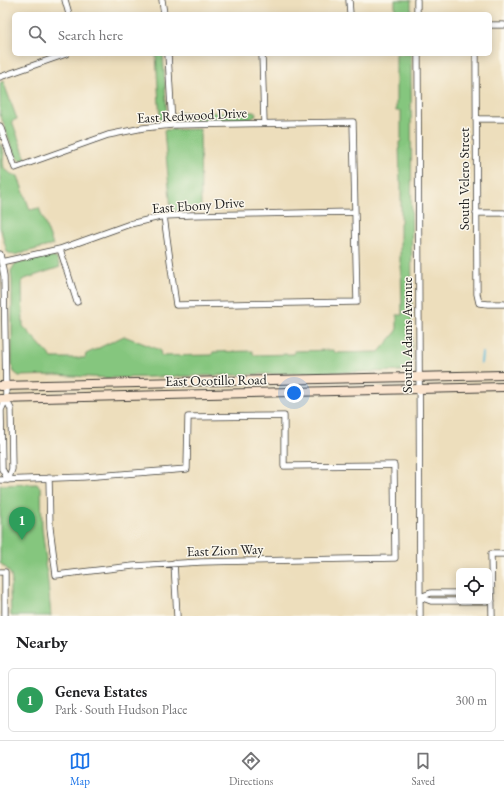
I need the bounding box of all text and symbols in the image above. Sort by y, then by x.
search box [12,12,492,56]
icon: search [26,23,48,45]
text: Search here [58,25,123,44]
street label: East Redwood Drive [137,103,248,127]
street label: South Velero Street [455,127,473,230]
street label: East Ebony Drive [151,193,245,217]
street label: South Adams Avenue [398,276,416,393]
street label: East Ocotillo Road [165,370,268,390]
your location [284,383,304,403]
pin: 1 [9,507,35,540]
street label: East Zion Way [186,540,265,560]
map controls [456,568,492,604]
button: locate [456,568,492,604]
text: Nearby [16,631,68,653]
text: Geneva Estates [55,682,147,701]
text: 1 [27,692,33,709]
text: 300 m [456,692,487,709]
text: Park · South Hudson Place [55,701,187,718]
tab: Map [69,750,91,788]
tab: Directions [229,750,273,788]
tab: Saved [411,750,435,788]

